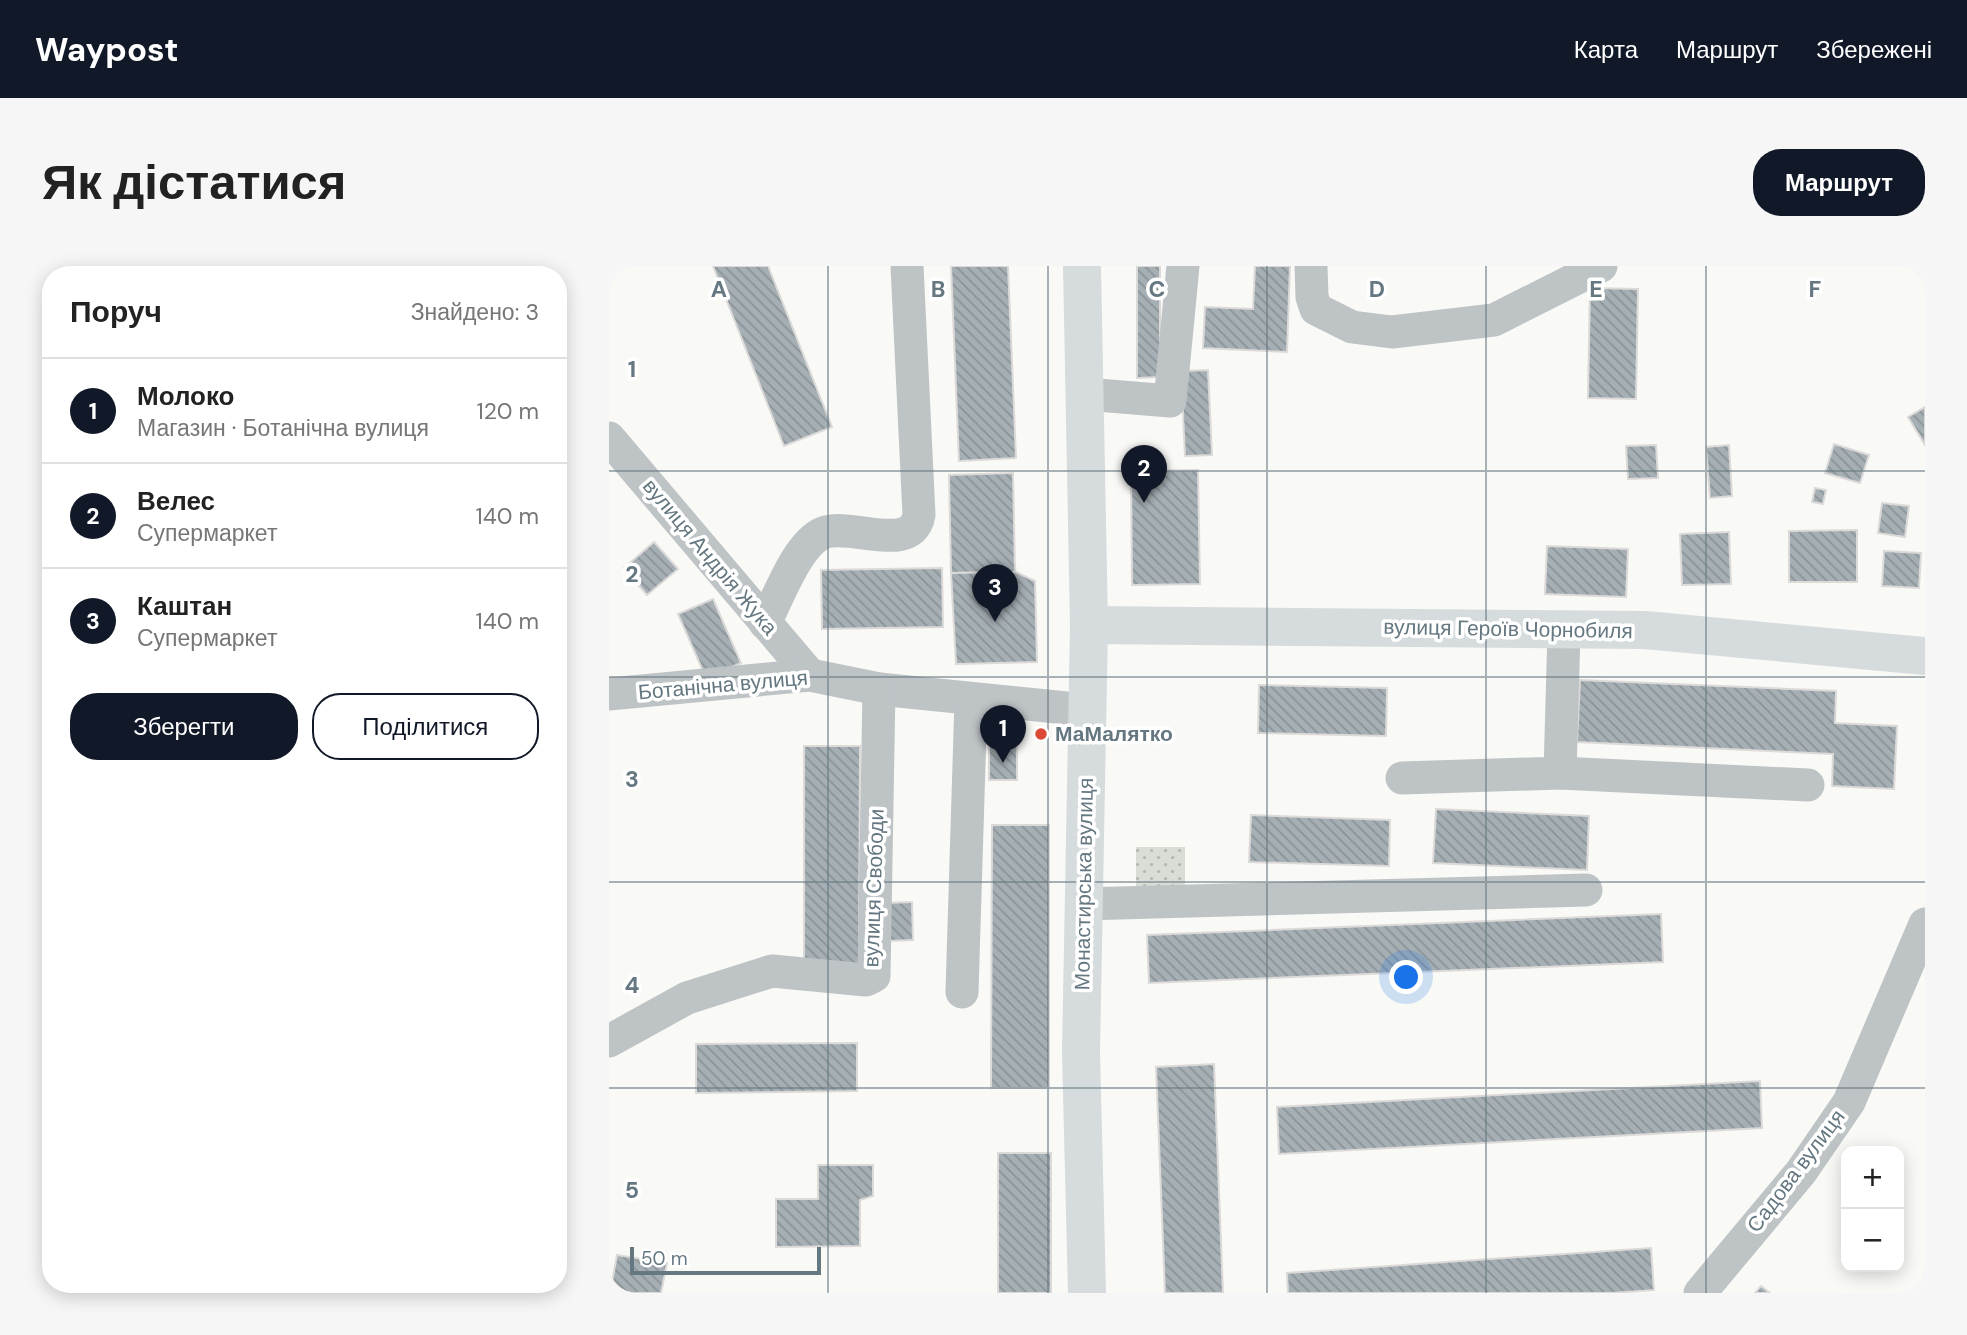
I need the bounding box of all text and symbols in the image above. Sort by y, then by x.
text: Waypost [35,28,178,71]
text: Карта [1574,34,1638,65]
text: Маршрут [1676,34,1778,65]
text: Збережені [1816,34,1932,65]
button: Маршрут [1753,149,1925,216]
text: Як дістатися [42,150,346,214]
text: A [711,274,727,304]
text: B [931,274,945,304]
text: C [1149,274,1165,304]
text: D [1369,274,1385,304]
text: E [1589,274,1603,304]
text: F [1809,274,1822,304]
text: Поруч [70,292,162,331]
text: Знайдено: 3 [411,297,539,327]
text: 1 [628,354,636,384]
text: Молоко [137,379,235,413]
text: 1 [89,396,97,426]
text: 120 m [476,396,539,426]
text: Магазин · Ботанічна вулиця [137,413,429,443]
pin: 2 [1121,445,1167,503]
street label: вулиця Андрія Жука [636,473,784,641]
text: Велес [137,484,215,518]
text: 2 [86,501,100,531]
text: 140 m [476,501,539,531]
text: Супермаркет [137,518,277,548]
text: 2 [625,559,639,589]
pin: 3 [972,564,1018,622]
text: Каштан [137,589,232,623]
text: 3 [86,606,100,636]
text: 140 m [476,606,539,636]
street label: вулиця Героїв Чорнобиля [1383,613,1633,645]
text: Супермаркет [137,623,277,653]
street label: Ботанічна вулиця [637,664,809,706]
button: Зберегти [70,693,298,760]
button: Поділитися [312,693,539,760]
pin: 1 [980,705,1026,763]
place label: МаМалятко [1055,720,1173,748]
marker: МаМалятко [1033,726,1049,742]
text: 3 [625,764,639,794]
street label: Монастирська вулиця [1068,777,1100,991]
street label: вулиця Свободи [857,808,891,968]
your location [1389,960,1423,994]
text: 4 [625,970,640,1000]
street label: Садова вулиця [1740,1104,1852,1238]
map controls [1841,1146,1904,1272]
button: + [1841,1146,1904,1209]
text: 5 [625,1175,639,1205]
button: − [1841,1209,1904,1272]
scale bar [630,1244,821,1276]
text: 50 m [641,1246,688,1271]

